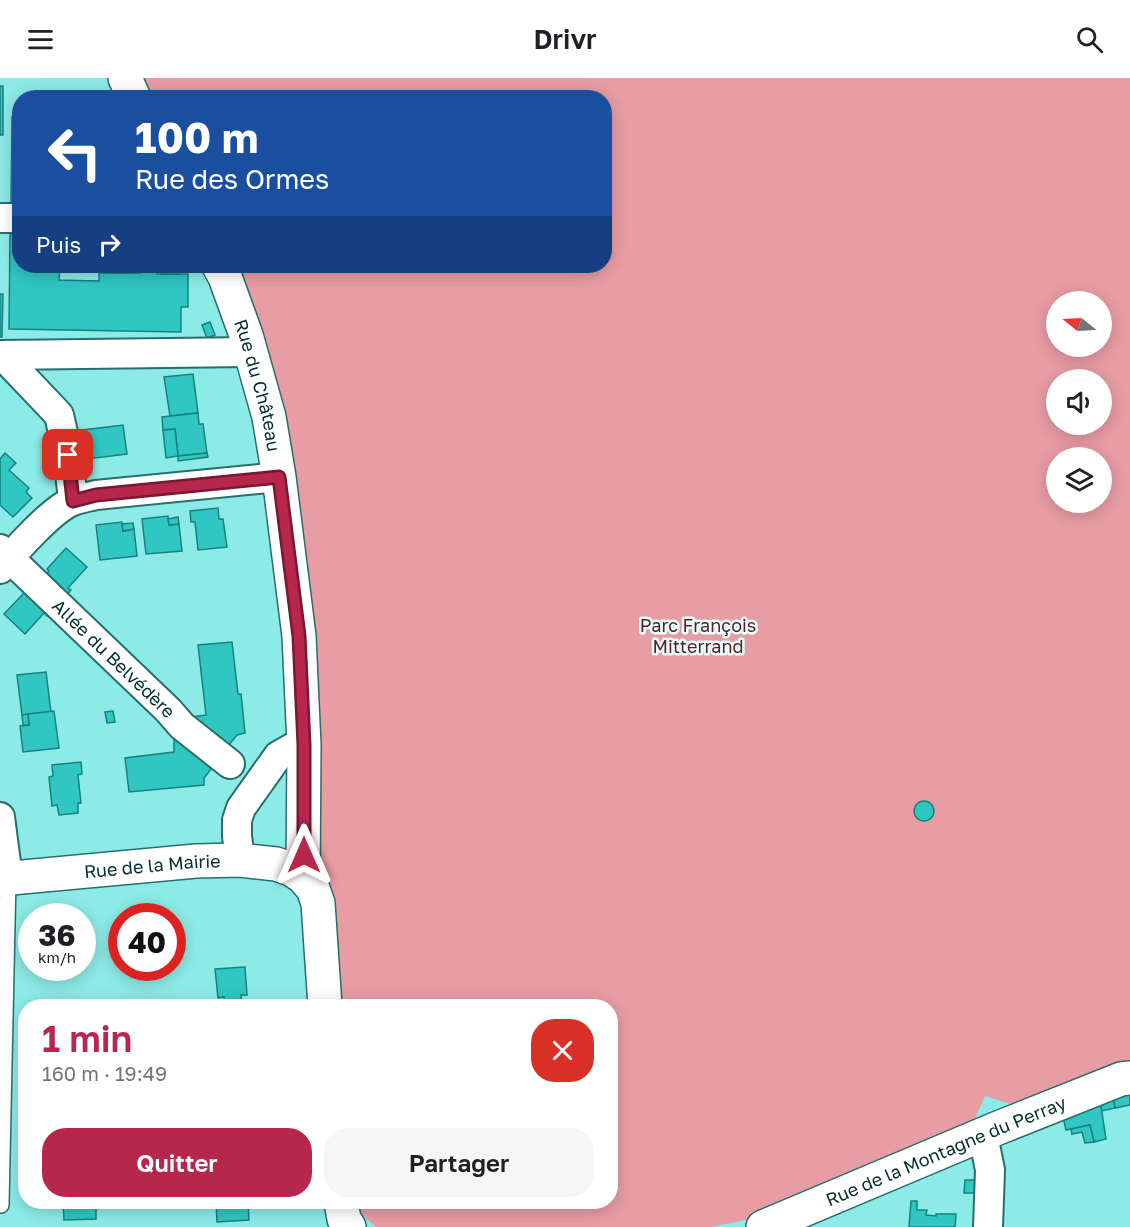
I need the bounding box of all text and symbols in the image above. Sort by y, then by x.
icon: menu [24,23,57,56]
text: Drivr [533,23,597,55]
icon: search [1073,23,1106,56]
text: 100 m [135,112,258,162]
icon: left [36,114,114,192]
text: Rue des Ormes [135,163,329,195]
icon: right [93,228,126,261]
text: Puis [36,231,81,258]
north arrow [1046,291,1112,357]
map controls [1046,291,1112,513]
street label: Rue du Château [230,316,286,453]
button: sound [1046,369,1112,435]
pin [42,429,93,480]
icon: arrive [51,438,84,471]
button: layers [1046,447,1112,513]
street label: Allée du Belvédère [48,594,180,722]
park label: Parc François Mitterrand [640,614,756,657]
position arrow [272,823,336,887]
street label: Rue de la Mairie [83,849,221,882]
speed limit sign: 40 [108,903,186,981]
text: 36 [38,917,76,953]
text: km/h [38,948,76,966]
text: 1 min [42,1017,132,1060]
button: close [531,1019,594,1082]
text: 160 m · 19:49 [42,1061,167,1085]
street label: Rue de la Montagne du Perray [822,1091,1069,1210]
button: Quitter [42,1128,312,1197]
button: Partager [324,1128,594,1197]

